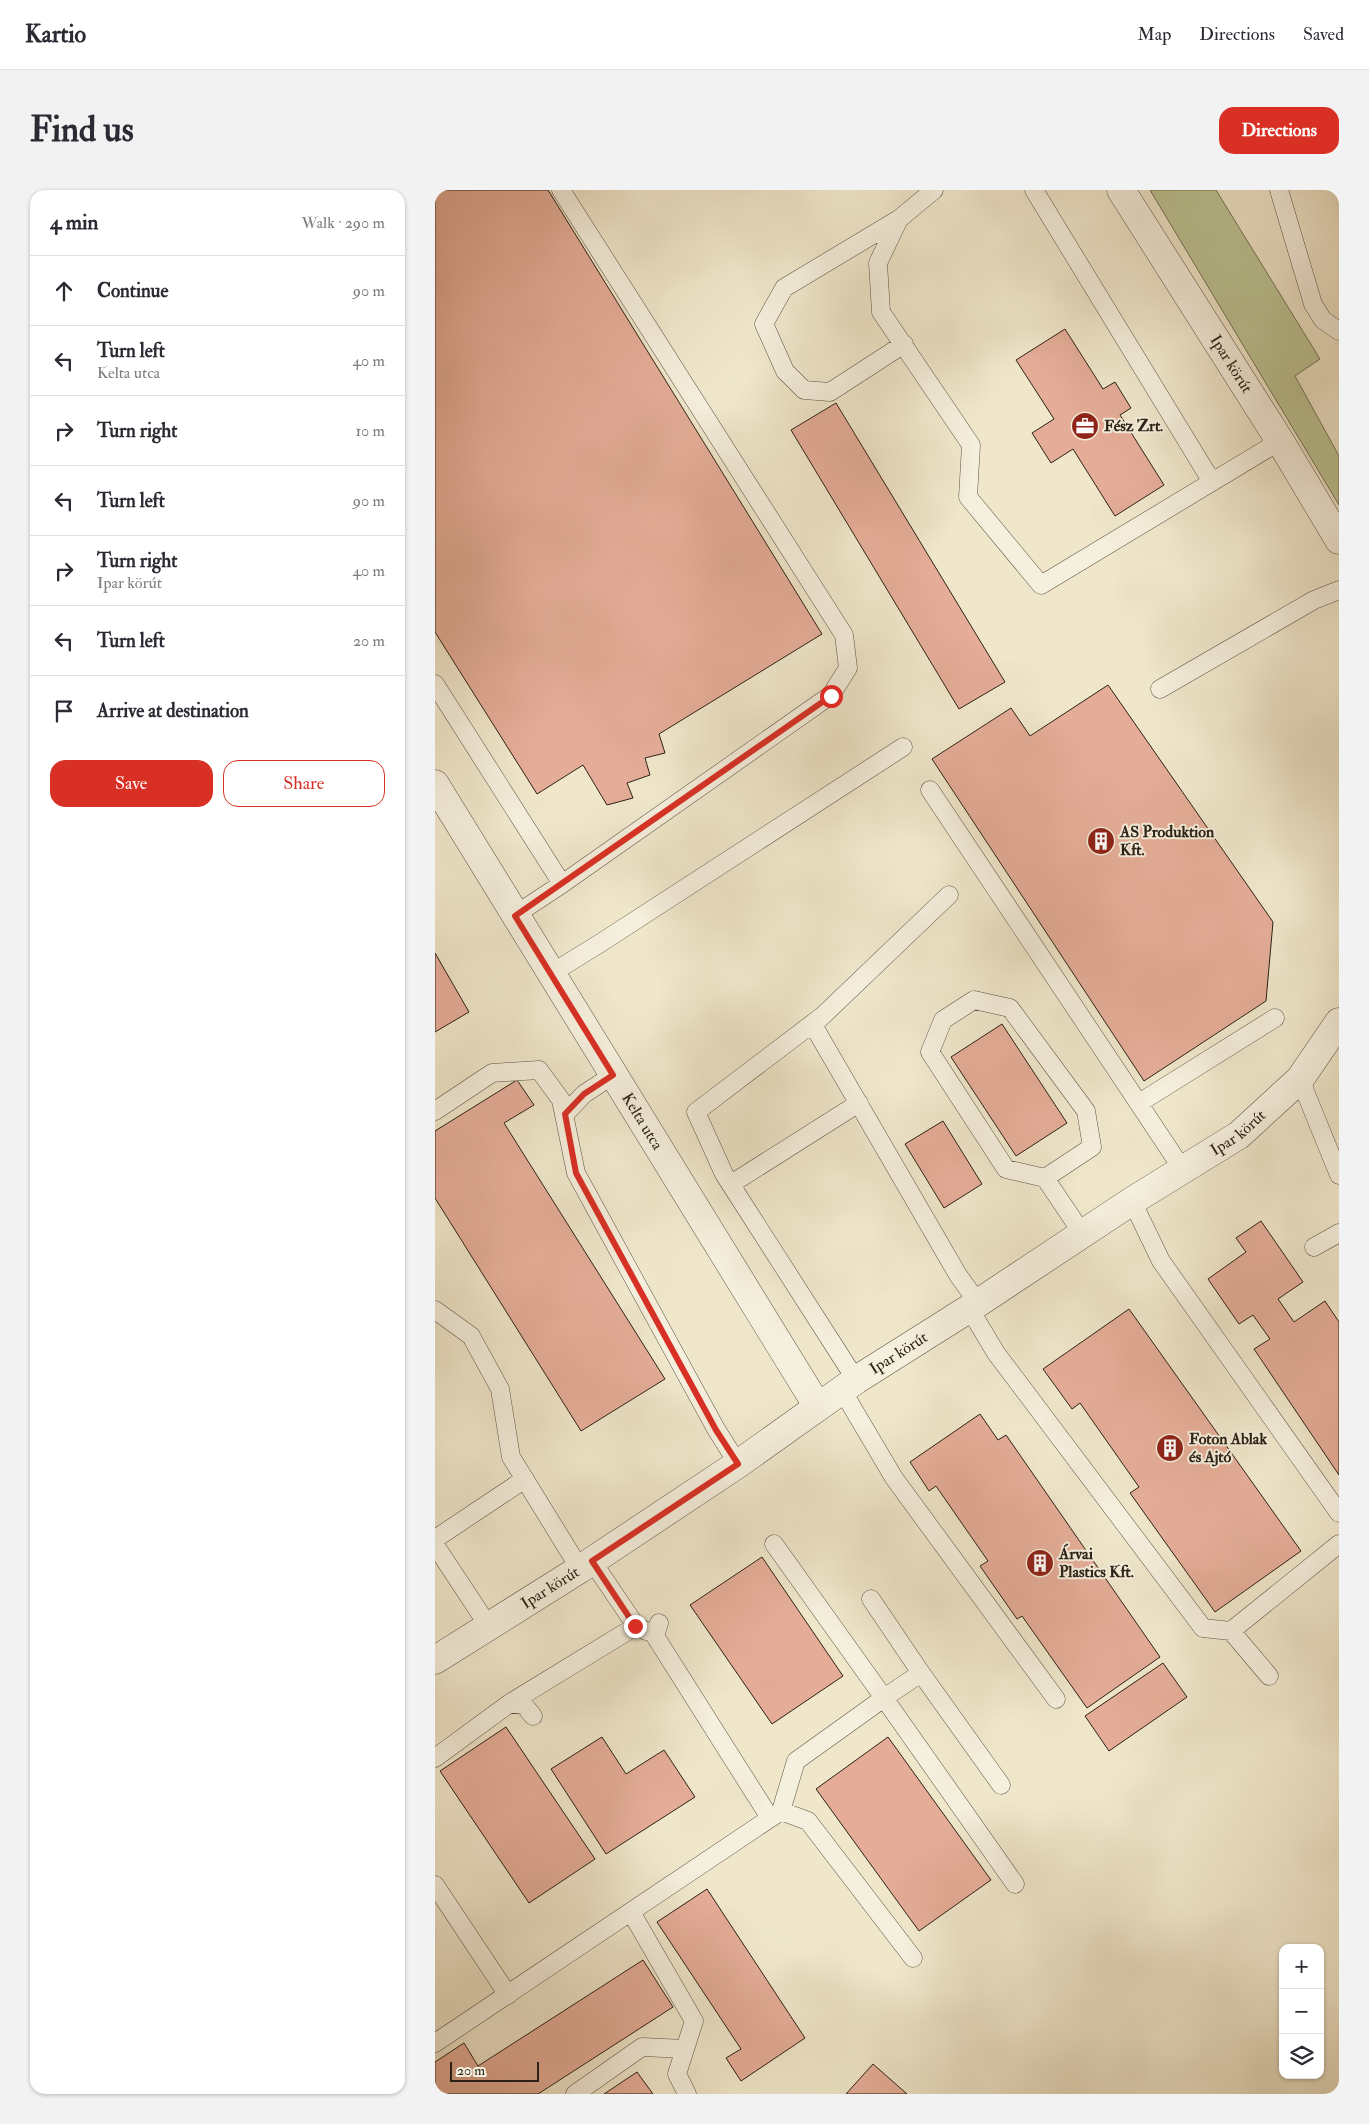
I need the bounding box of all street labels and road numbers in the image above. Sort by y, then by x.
street label: Ipar körút [1205,331,1257,397]
street label: Kelta utca [617,1089,668,1154]
street label: Ipar körút [1207,1105,1270,1160]
street label: Ipar körút [866,1327,931,1379]
street label: Ipar körút [517,1562,583,1613]

